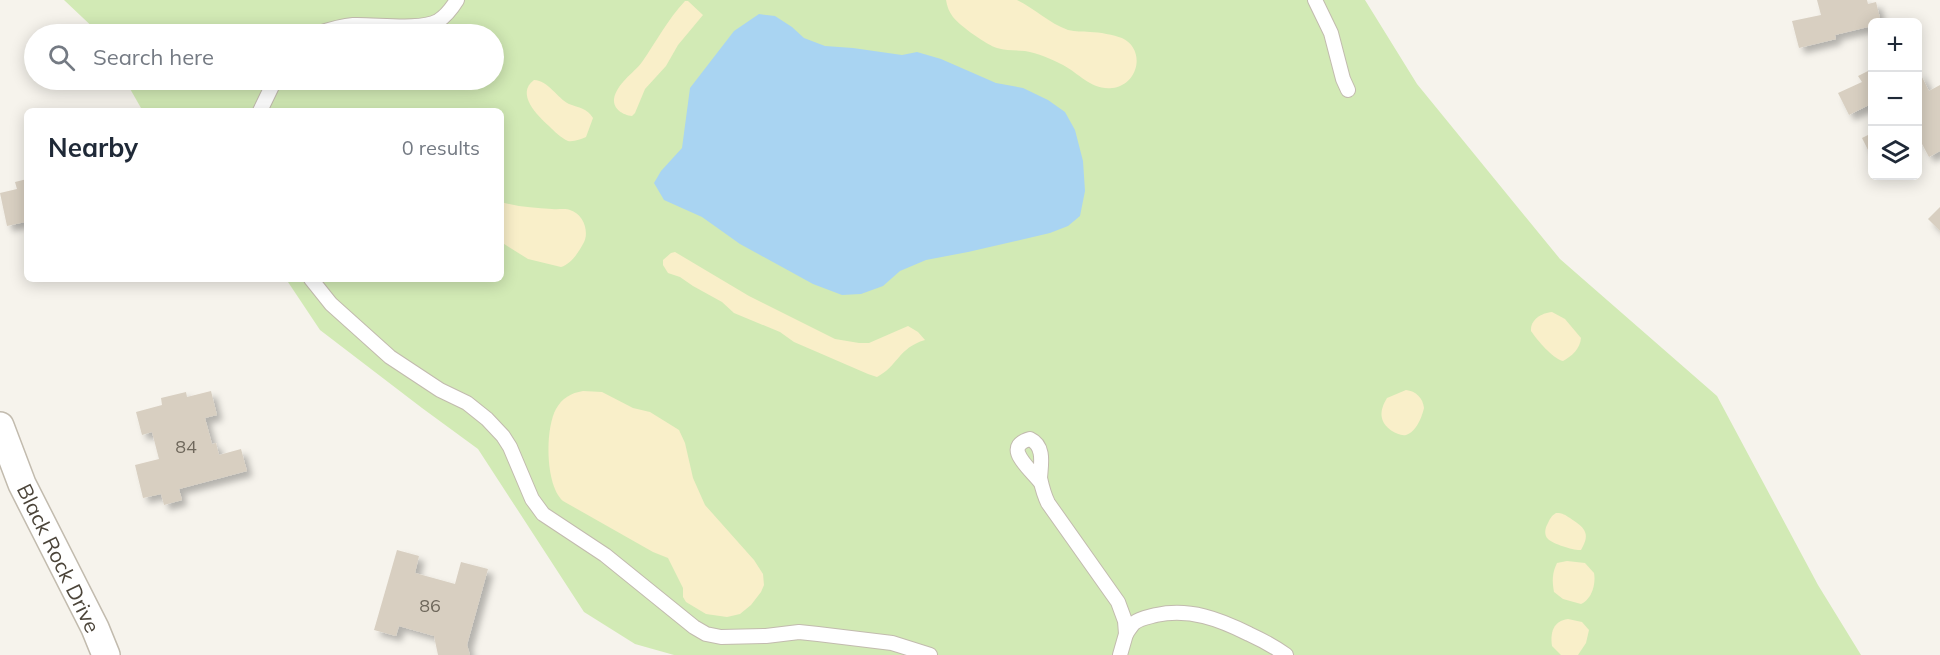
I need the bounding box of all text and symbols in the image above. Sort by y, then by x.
map controls [1868,18,1922,180]
button: + [1868,18,1922,72]
search box [24,24,504,90]
icon: search [45,41,78,74]
text: Search here [93,43,214,71]
button: − [1868,72,1922,126]
button: layers [1868,126,1922,180]
text: Nearby [48,131,138,164]
text: 0 results [402,135,480,160]
house number: 84 [175,435,197,458]
street label: Black Rock Drive [12,479,106,637]
house number: 86 [419,594,441,617]

